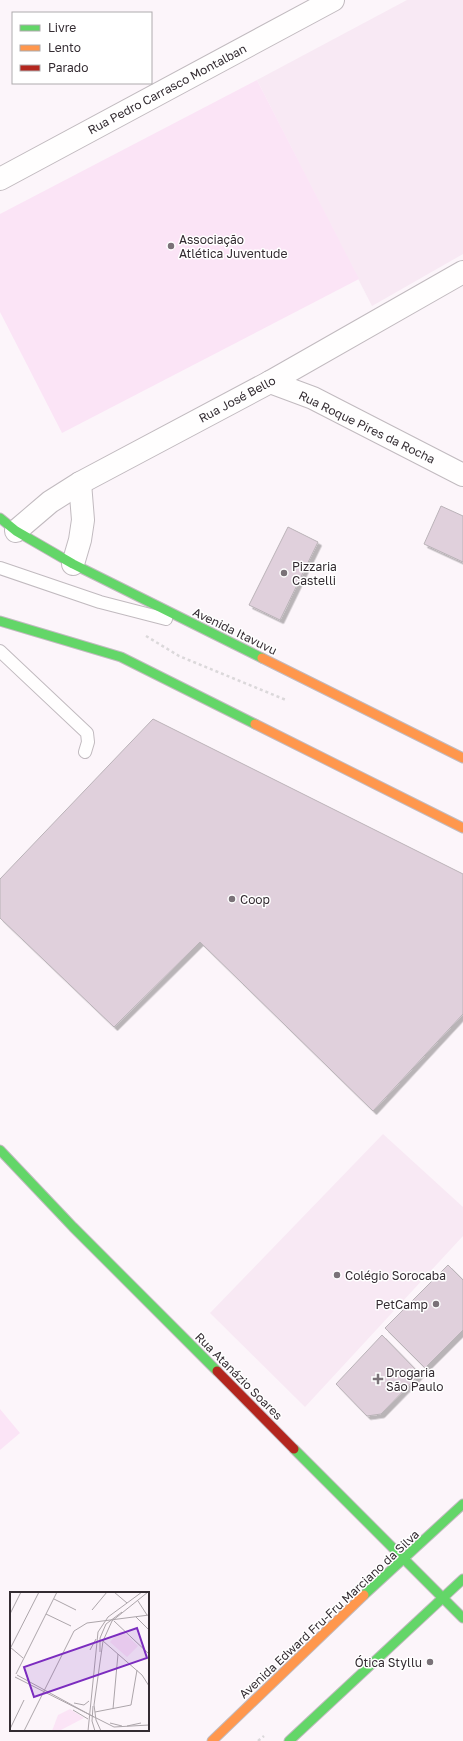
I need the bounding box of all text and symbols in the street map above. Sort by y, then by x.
legend [12,12,152,84]
text: Livre [48,20,76,35]
text: Lento [48,40,81,55]
street label: Rua Pedro Carrasco Montalban [85,41,249,137]
text: Parado [48,60,88,75]
place label: Associação Atlética Juventude [179,232,287,261]
marker: Associação Atlética Juventude [166,241,176,251]
street label: Rua José Bello [196,372,278,426]
street label: Rua Roque Pires da Rocha [296,387,438,467]
place label: Pizzaria Castelli [292,559,337,588]
marker: Pizzaria Castelli [279,568,289,578]
street label: Avenida Itavuvu [191,604,279,658]
place label: Coop [240,892,270,907]
marker: Coop [227,894,237,904]
place label: Colégio Sorocaba [345,1268,446,1283]
marker: Colégio Sorocaba [332,1270,342,1280]
place label: PetCamp [376,1297,428,1312]
marker: PetCamp [431,1299,441,1309]
street label: Rua Atanázio Soares [192,1329,286,1423]
place label: Drogaria São Paulo [386,1365,443,1394]
marker: Drogaria São Paulo [373,1374,383,1384]
street label: Avenida Edward Fru-Fru Marciano da Silva [236,1526,422,1702]
inset map [10,1592,149,1731]
place label: Ótica Styllu [355,1655,422,1670]
marker: Ótica Styllu [425,1657,435,1667]

